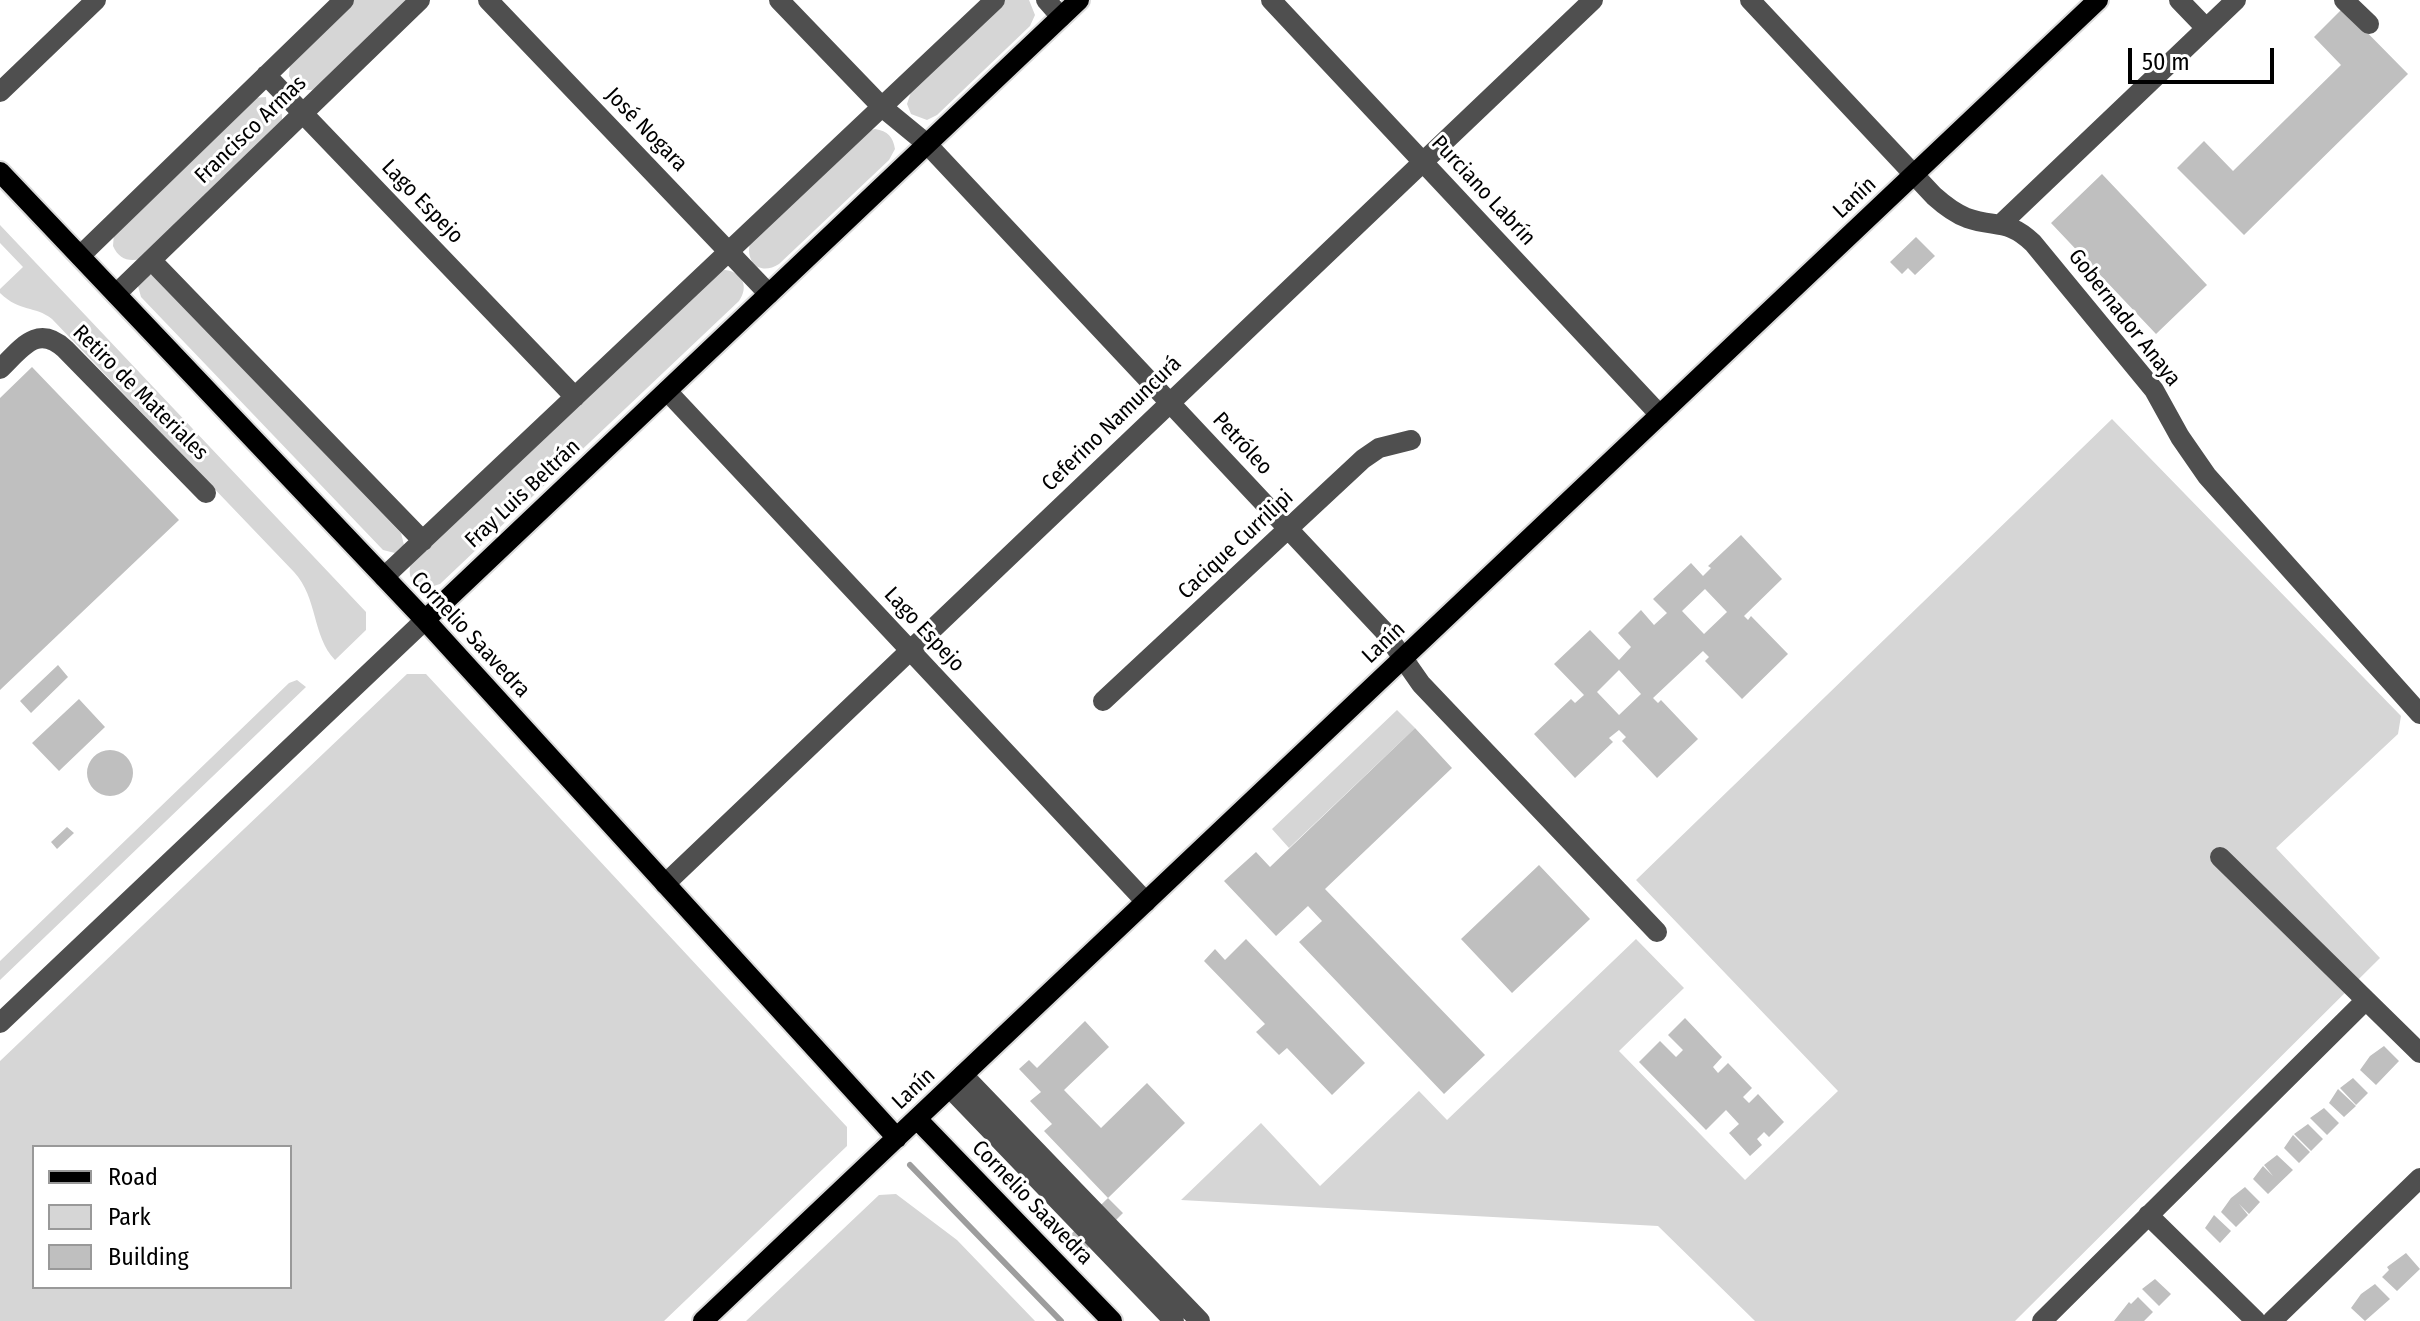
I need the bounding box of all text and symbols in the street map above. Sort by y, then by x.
scale bar [2132,32,2278,82]
text: 50 m [2142,48,2190,76]
street label: Francisco Armas [190,70,312,190]
street label: José Nogara [600,83,692,177]
street label: Purciano Labrín [1425,131,1541,251]
street label: Lago Espejo [376,155,468,249]
street label: Lanín [1828,172,1882,224]
street label: Gobernador Anaya [2062,244,2186,392]
street label: Retiro de Materiales [67,320,213,466]
street label: Ceferino Namuncurá [1037,351,1187,497]
street label: Petróleo [1207,407,1277,481]
street label: Fray Luis Beltrán [460,434,586,554]
street label: Cacique Currilipi [1173,485,1299,605]
street label: Cornelio Saavedra [405,566,535,704]
street label: Lago Espejo [878,582,970,678]
street label: Lanín [1357,617,1411,669]
street label: Lanín [887,1063,941,1115]
street label: Cornelio Saavedra [966,1135,1098,1271]
legend [32,1145,292,1289]
text: Road [108,1163,158,1191]
text: Park [108,1203,151,1231]
text: Building [108,1243,189,1271]

